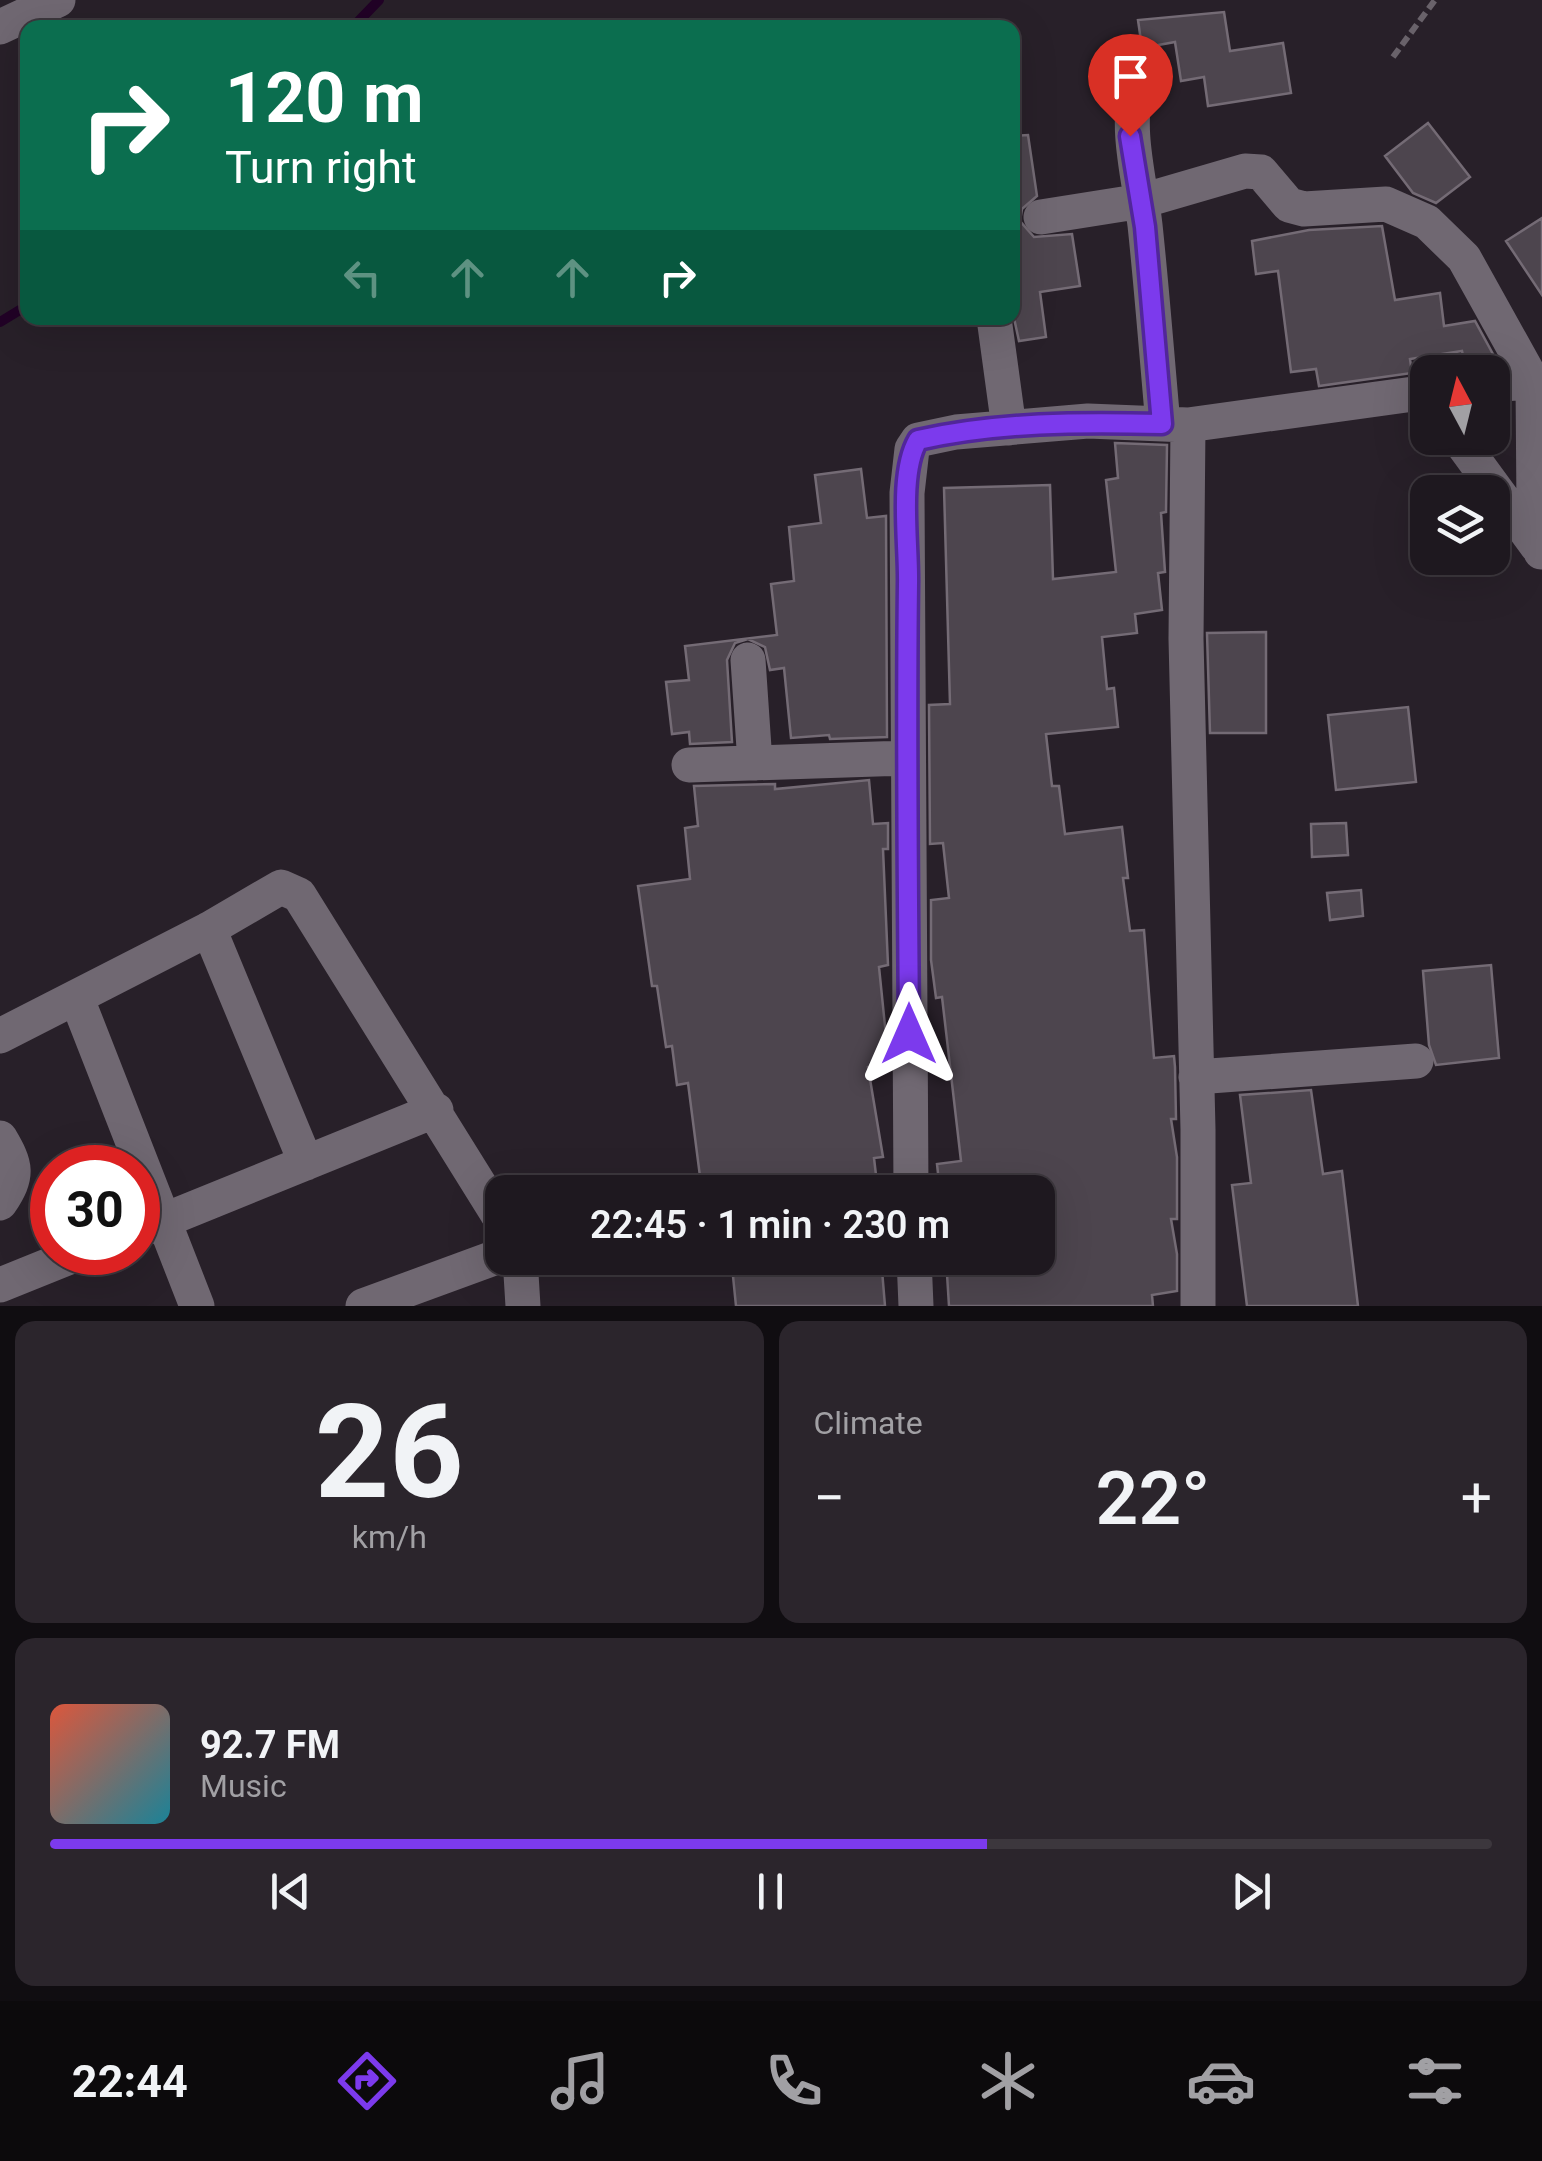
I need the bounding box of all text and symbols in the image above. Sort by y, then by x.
pin [1088,34,1173,137]
icon: arrive [1103,49,1158,104]
text: 120 m [225,57,424,139]
icon: right [60,60,190,190]
text: Turn right [225,141,417,194]
icon: left [335,250,390,305]
icon: ahead [440,250,495,305]
icon: ahead [545,250,600,305]
icon: right [650,250,705,305]
north arrow [1410,355,1510,455]
map controls [1410,355,1510,575]
button: layers [1410,475,1510,575]
position arrow [857,982,961,1086]
speed limit sign: 30 [30,1145,160,1275]
text: 22:45 · 1 min · 230 m [590,1203,950,1247]
text: 26 [315,1376,464,1529]
text: Climate [814,1404,923,1442]
text: 22° [1096,1454,1210,1542]
text: − [814,1466,845,1530]
text: + [1461,1466,1492,1530]
text: km/h [352,1518,427,1556]
text: 92.7 FM [200,1723,340,1767]
text: Music [200,1767,287,1805]
icon: previous [263,1864,318,1919]
icon: pause [743,1864,798,1919]
icon: next [1224,1864,1279,1919]
icon: directions [332,2046,402,2116]
icon: music [545,2046,615,2116]
icon: phone [759,2046,829,2116]
icon: climate [973,2046,1043,2116]
icon: car [1186,2046,1256,2116]
icon: filters [1400,2046,1470,2116]
text: 22:44 [72,2055,188,2108]

